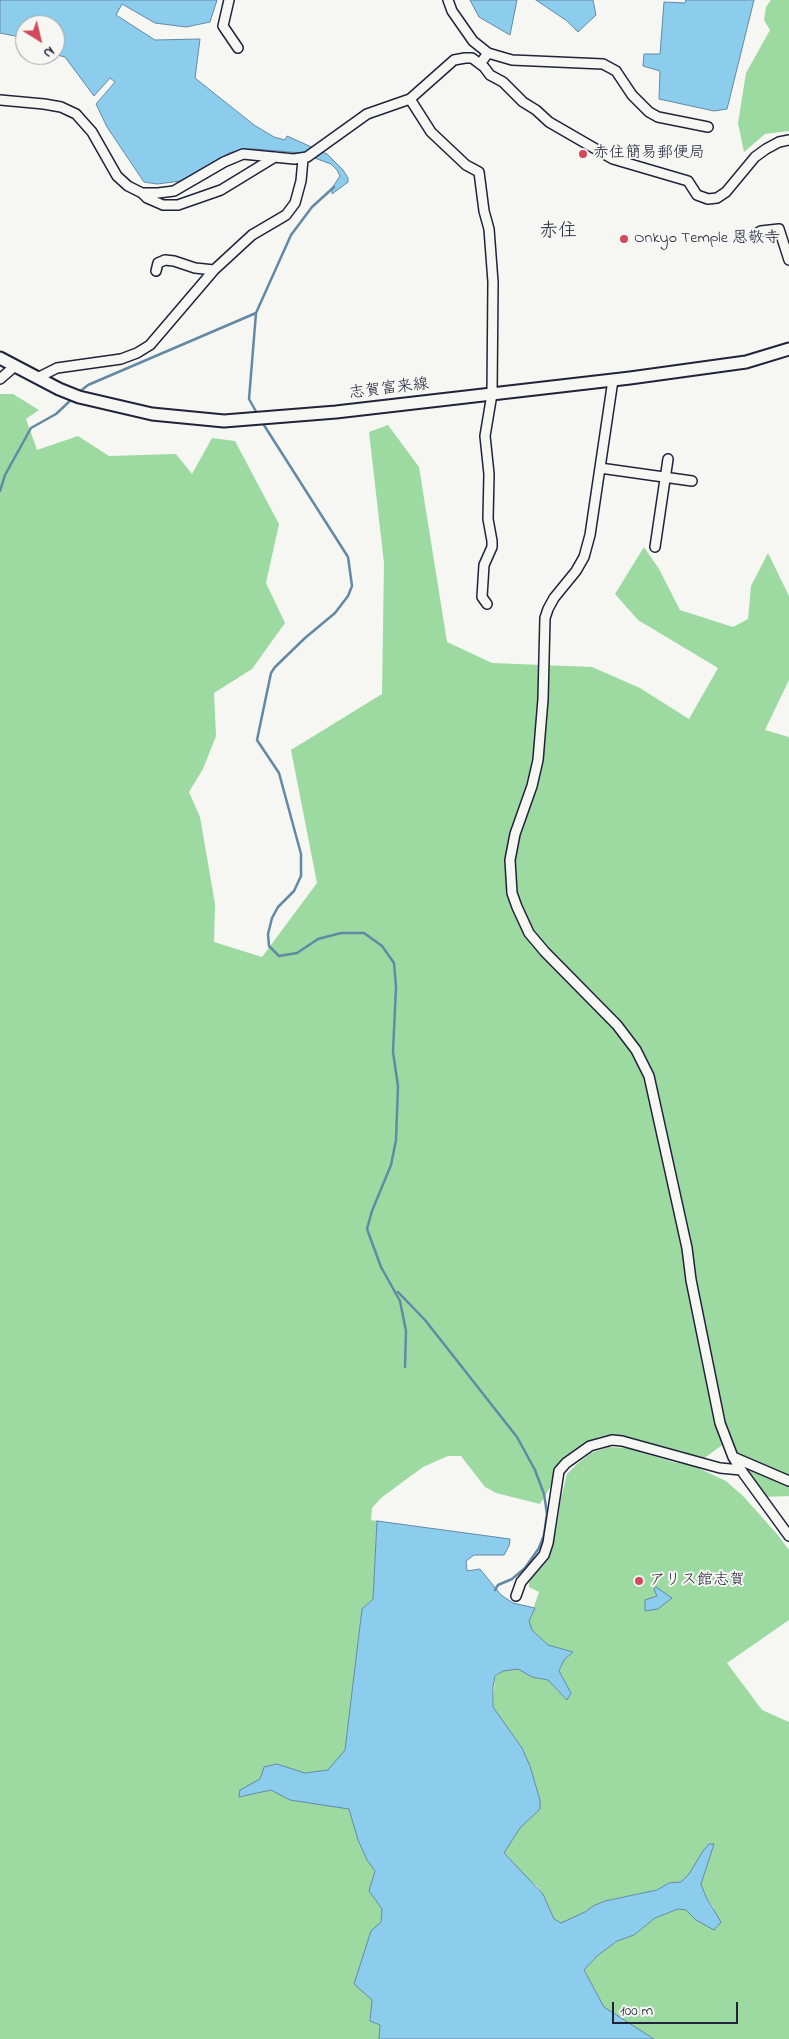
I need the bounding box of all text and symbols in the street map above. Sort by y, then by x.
north arrow [15,15,65,65]
text: N [39,40,59,63]
place label: 赤住簡易郵便局 [593,144,705,164]
marker: 赤住簡易郵便局 [577,148,589,160]
district label: 赤住 [539,222,577,244]
place label: Onkyo Temple 恩敬寺 [634,229,780,249]
marker: Onkyo Temple 恩敬寺 [618,233,630,245]
street label: 志賀富来線 [348,376,430,404]
place label: アリス館志賀 [649,1571,745,1591]
marker: アリス館志賀 [633,1575,645,1587]
scale bar [614,1992,740,2024]
text: 100 m [620,2000,653,2022]

